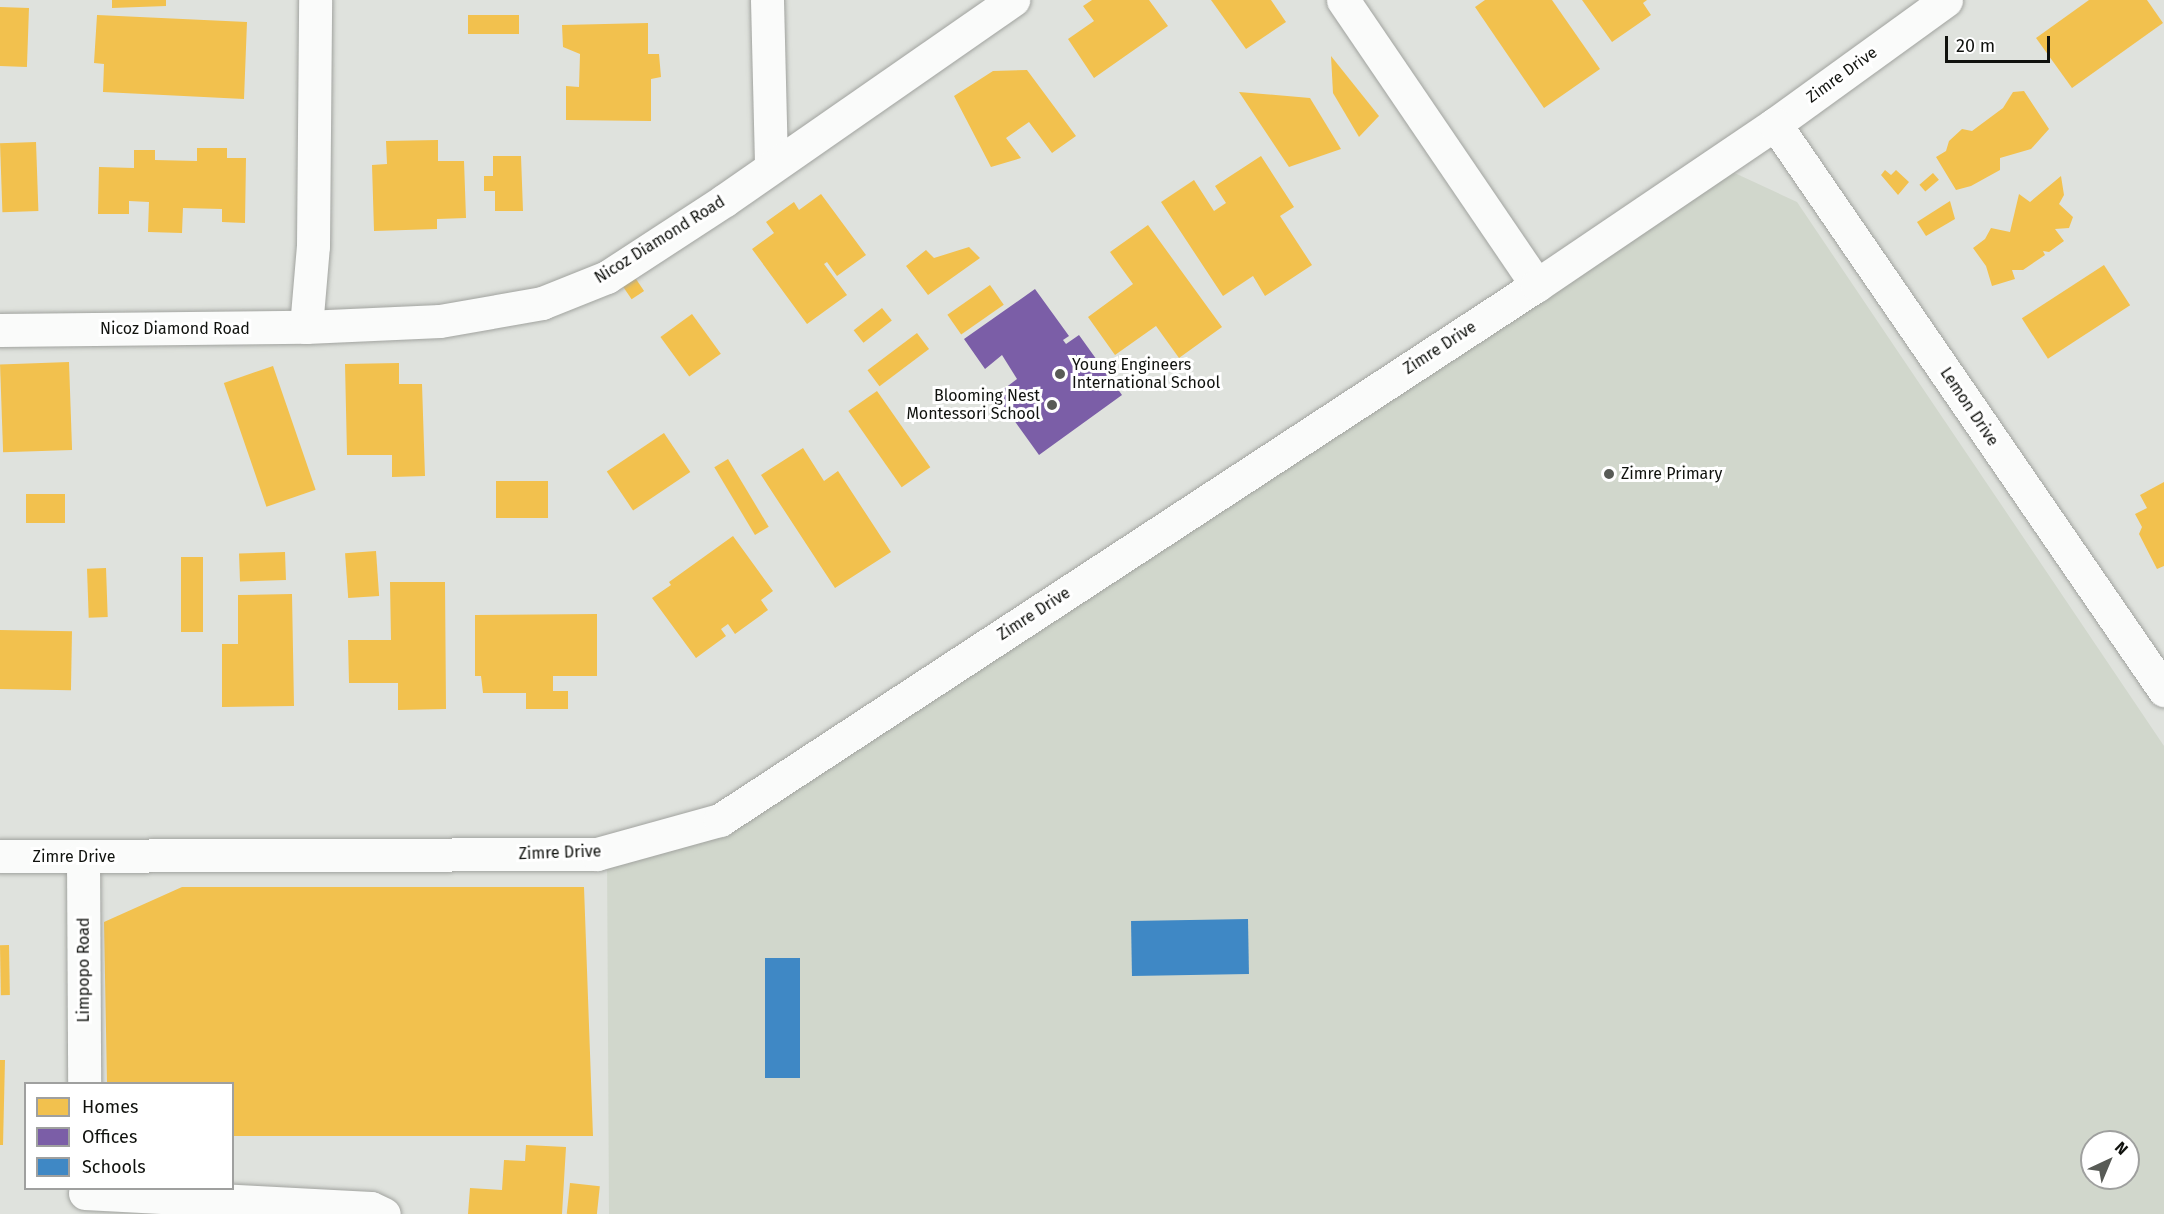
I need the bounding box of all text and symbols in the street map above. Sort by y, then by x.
scale bar [1948,24,2053,62]
text: 20 m [1956,35,1995,57]
street label: Zimre Drive [1803,43,1881,107]
street label: Nicoz Diamond Road [591,192,729,288]
street label: Zimre Drive [1400,317,1480,379]
street label: Nicoz Diamond Road [100,319,250,339]
place label: Young Engineers International School [1072,355,1220,393]
street label: Lemon Drive [1936,364,2002,450]
marker: Young Engineers International School [1053,367,1067,381]
place label: Blooming Nest Montessori School [906,386,1040,424]
marker: Blooming Nest Montessori School [1045,398,1059,412]
place label: Zimre Primary [1621,464,1722,484]
marker: Zimre Primary [1602,467,1616,481]
street label: Zimre Drive [994,583,1074,645]
street label: Zimre Drive [518,842,602,864]
street label: Zimre Drive [33,847,115,867]
street label: Limpopo Road [74,917,94,1023]
legend [24,1082,234,1190]
text: Homes [82,1096,138,1118]
text: Offices [82,1126,137,1148]
north arrow [2080,1130,2140,1190]
text: N [2111,1138,2132,1159]
text: Schools [82,1156,146,1178]

